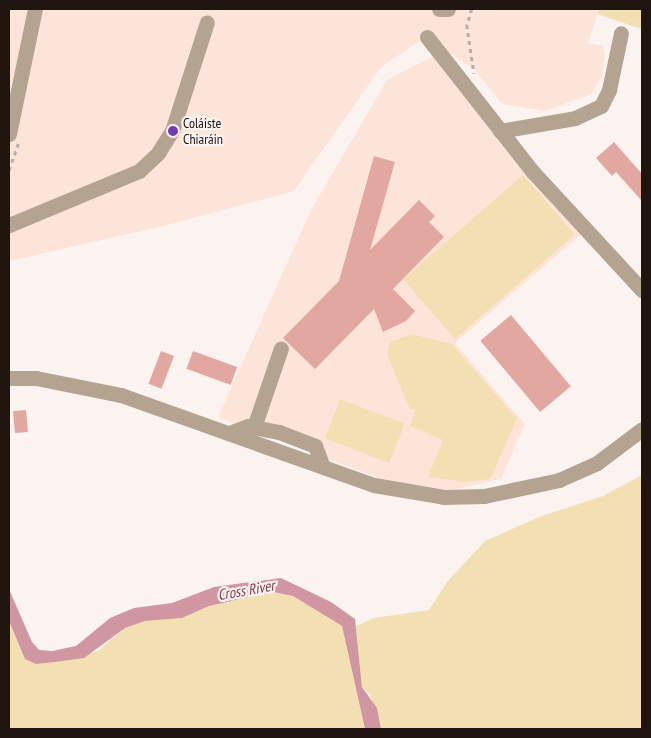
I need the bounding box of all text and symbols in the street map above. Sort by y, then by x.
place label: Coláiste Chiaráin [183,115,223,148]
marker: Coláiste Chiaráin [167,125,179,137]
water label: Cross River [216,576,276,604]

